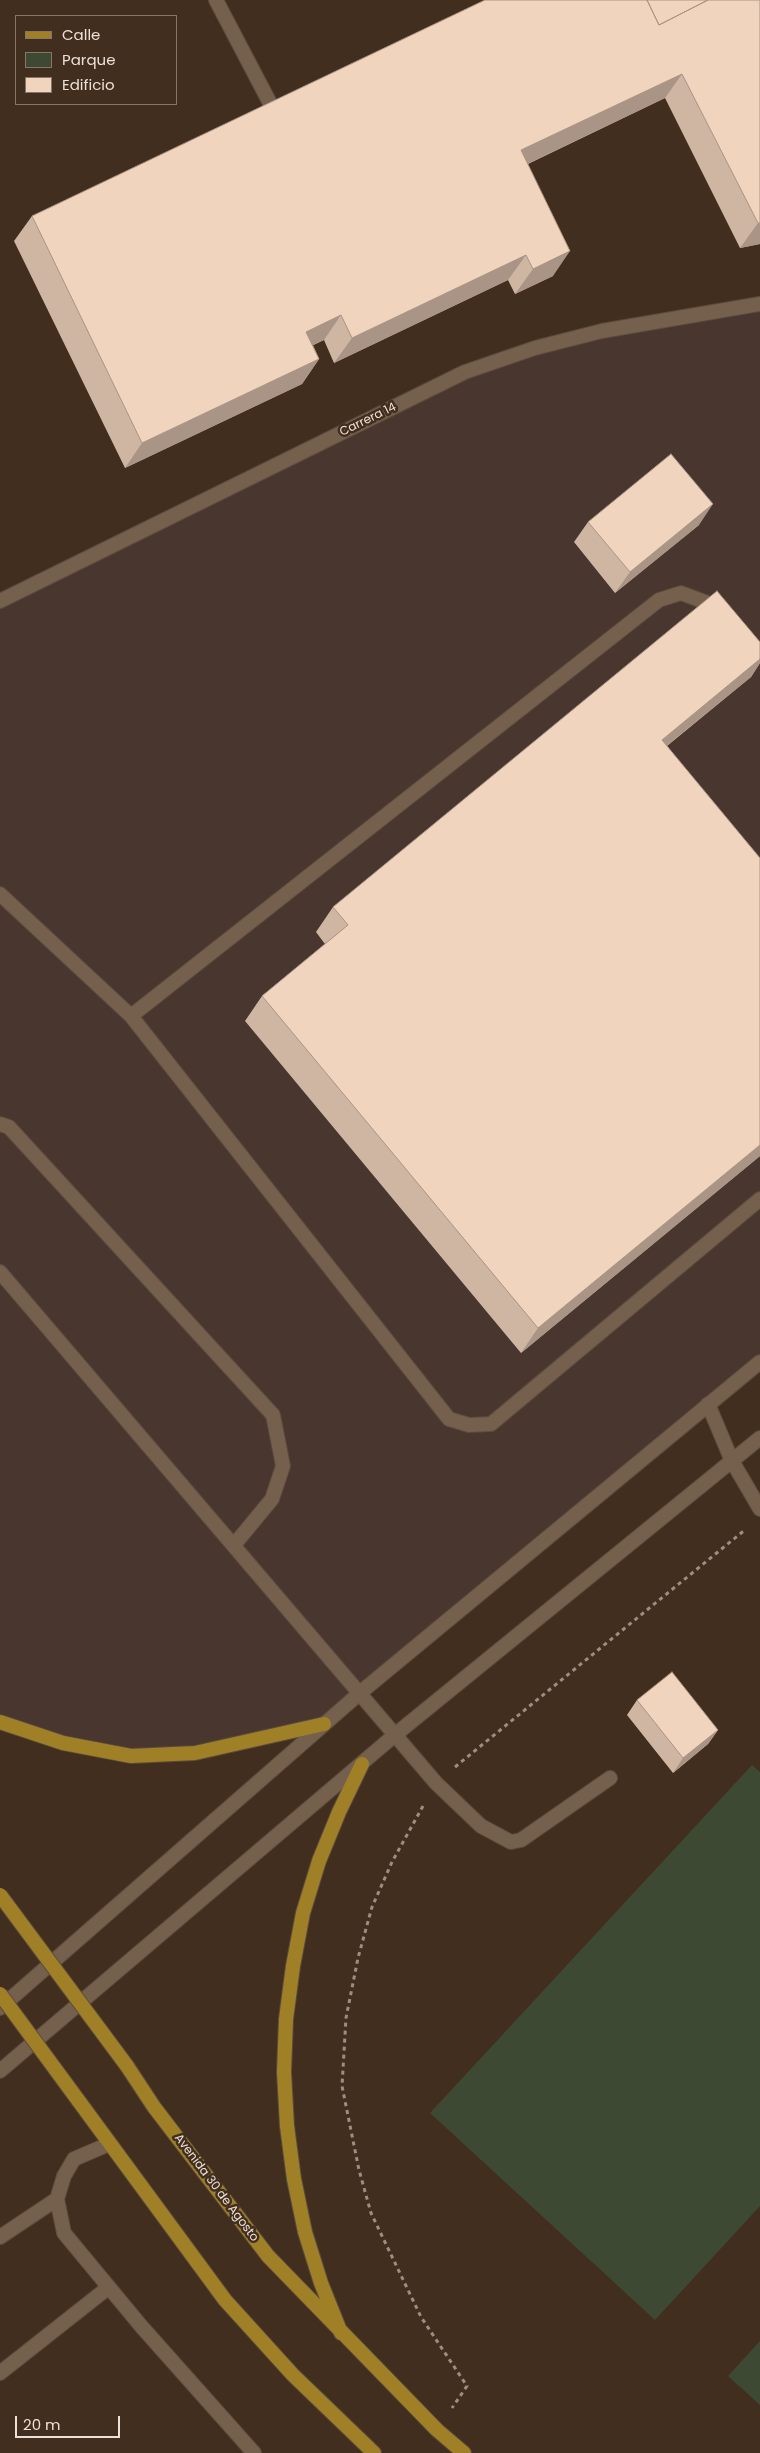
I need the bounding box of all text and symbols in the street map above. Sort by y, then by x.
legend [15,15,178,105]
text: Calle [62,24,100,45]
text: Parque [62,49,115,70]
text: Edificio [62,74,115,95]
street label: Carrera 14 [337,400,399,440]
street label: Avenida 30 de Agosto [171,2131,261,2245]
scale bar [18,2406,122,2438]
text: 20 m [23,2414,61,2435]

